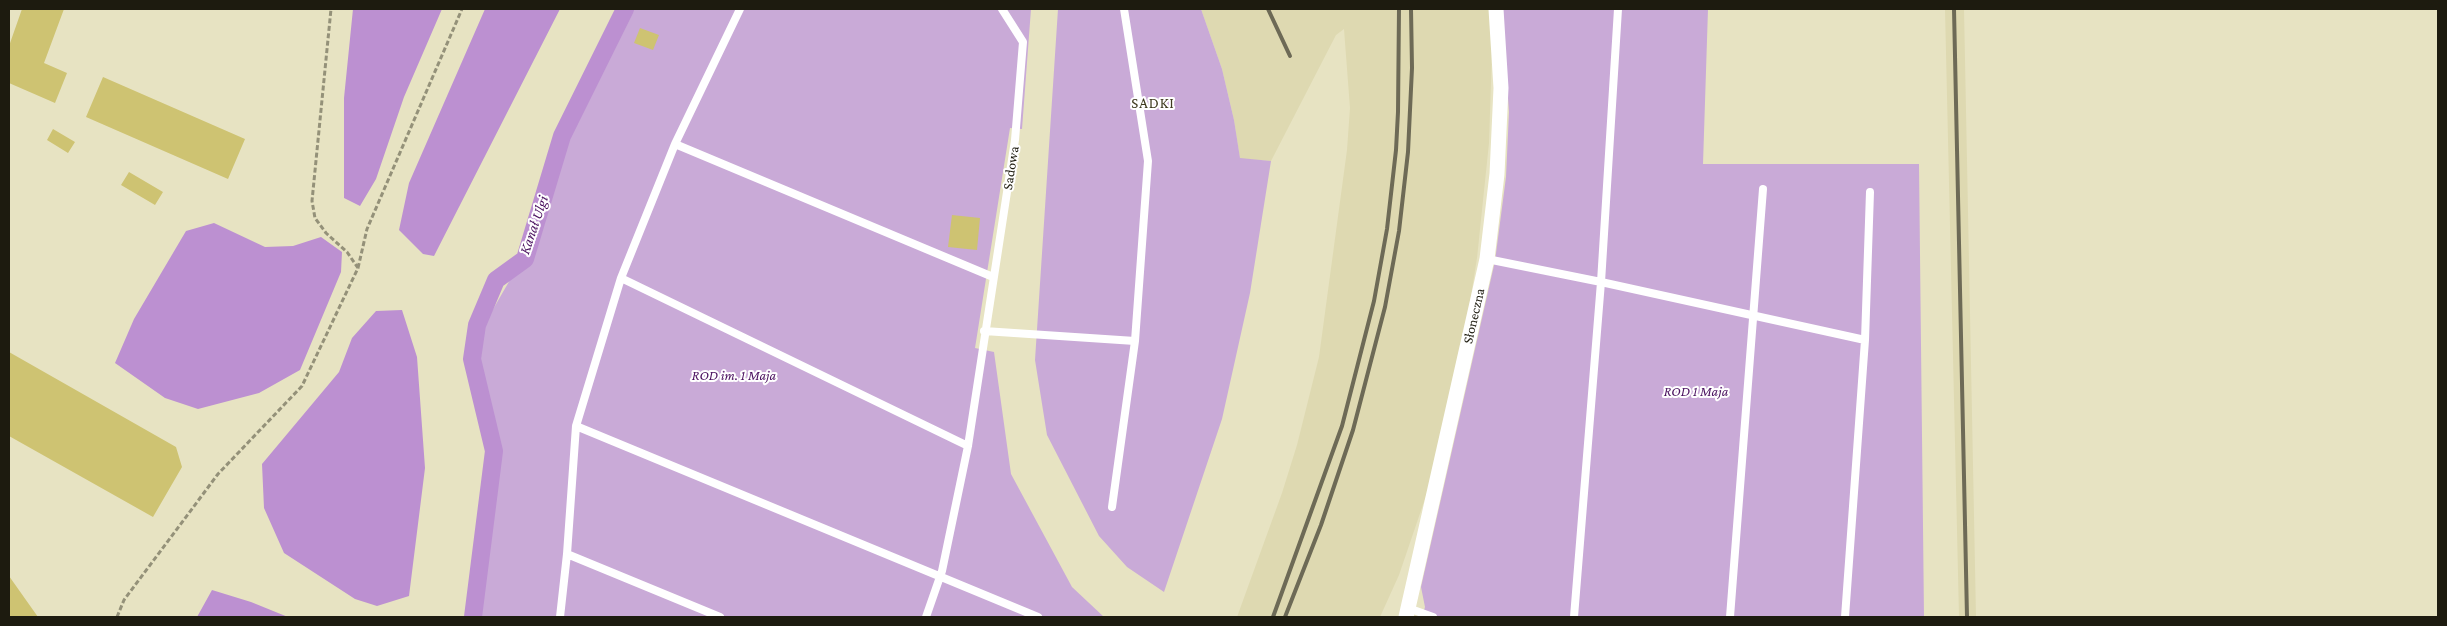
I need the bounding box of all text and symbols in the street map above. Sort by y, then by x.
district label: SADKI [1131,94,1175,112]
street label: Sadowa [999,145,1023,191]
water label: Kanał Ulgi [516,193,552,257]
street label: Słoneczna [1459,287,1489,345]
park label: ROD im. 1 Maja [692,368,776,384]
park label: ROD 1 Maja [1664,384,1728,400]

